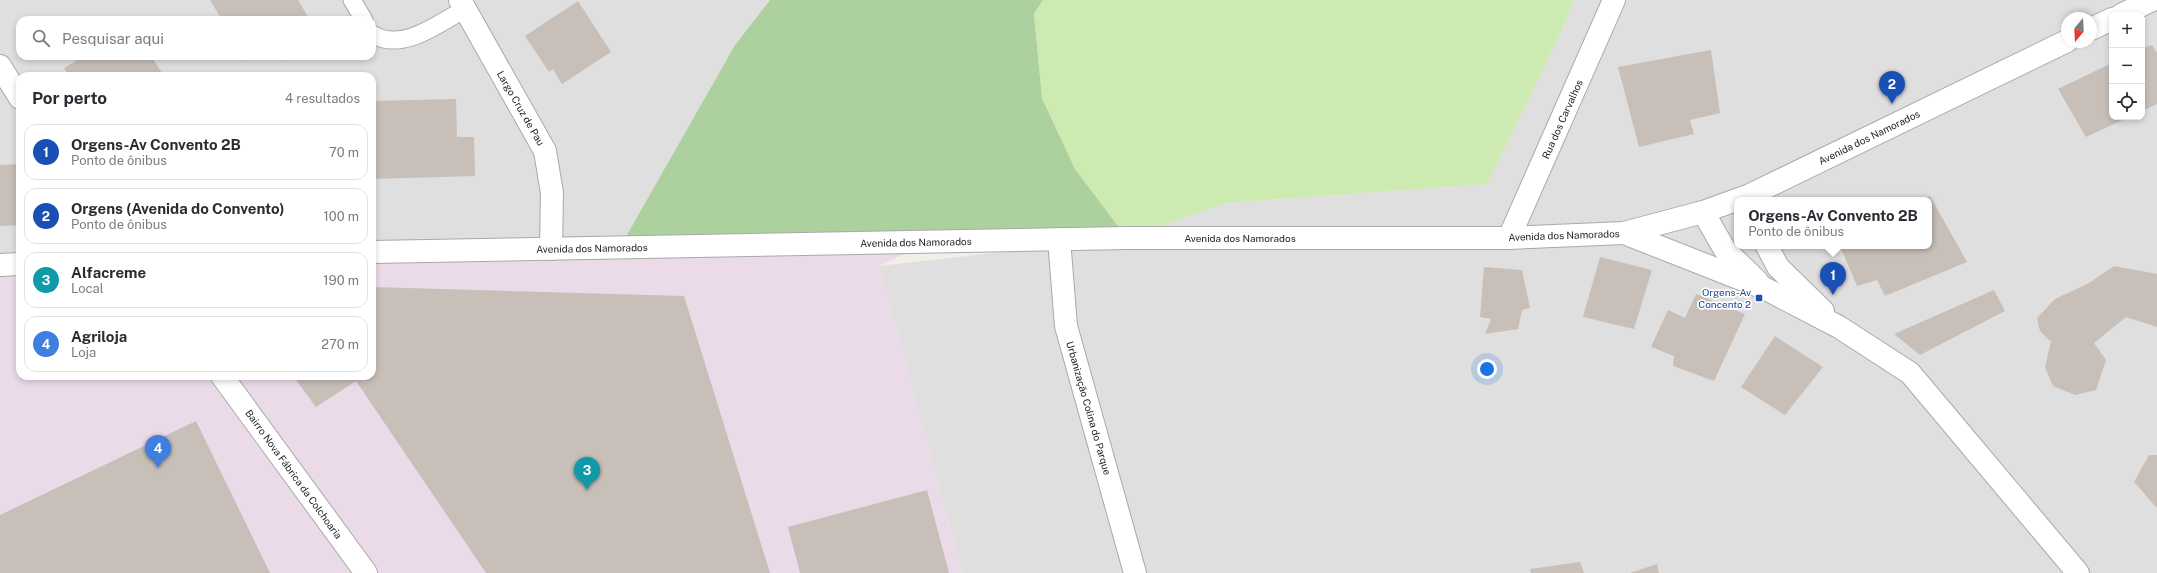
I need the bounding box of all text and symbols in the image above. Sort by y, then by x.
north arrow [2061,12,2097,48]
map controls [2109,12,2145,120]
button: + [2109,12,2145,48]
search box [16,16,376,60]
icon: search [30,27,52,49]
text: Pesquisar aqui [62,30,164,47]
button: − [2109,48,2145,84]
street label: Largo Cruz de Pau [495,69,547,148]
pin: 2 [1879,71,1905,104]
street label: Rua dos Carvalhos [1539,77,1585,161]
button: locate [2109,84,2145,120]
text: Por perto [32,88,107,108]
text: 4 resultados [285,91,360,106]
street label: Avenida dos Namorados [1816,107,1922,167]
text: Orgens-Av Convento 2B [71,136,241,153]
text: 1 [43,145,49,160]
text: 70 m [329,145,359,160]
text: Ponto de ônibus [71,153,167,168]
popup [1734,197,1932,249]
text: Orgens (Avenida do Convento) [71,200,285,217]
text: Orgens-Av Convento 2B [1748,207,1918,224]
text: 2 [42,209,50,224]
text: 100 m [323,209,359,224]
text: Ponto de ônibus [71,217,167,232]
text: Ponto de ônibus [1748,224,1844,239]
street label: Avenida dos Namorados [1508,227,1620,243]
street label: Avenida dos Namorados [1184,232,1296,244]
street label: Avenida dos Namorados [860,235,972,249]
street label: Avenida dos Namorados [536,241,648,255]
pin: 1 [1820,262,1846,295]
text: Alfacreme [71,264,146,281]
text: 3 [42,273,50,288]
text: 190 m [323,273,359,288]
text: Local [71,281,104,296]
place label: Orgens-Av Concento 2 [1698,286,1751,310]
marker: Orgens-Av Concento 2 [1754,293,1764,303]
text: Agriloja [71,328,127,345]
text: 4 [42,337,50,352]
text: 270 m [321,337,359,352]
street label: Urbanização Colina do Parque [1064,340,1114,477]
text: Loja [71,345,96,360]
your location [1477,359,1497,379]
street label: Bairro Nova Fábrica da Colchoaria [243,407,345,541]
pin: 4 [145,435,171,468]
pin: 3 [574,457,600,490]

